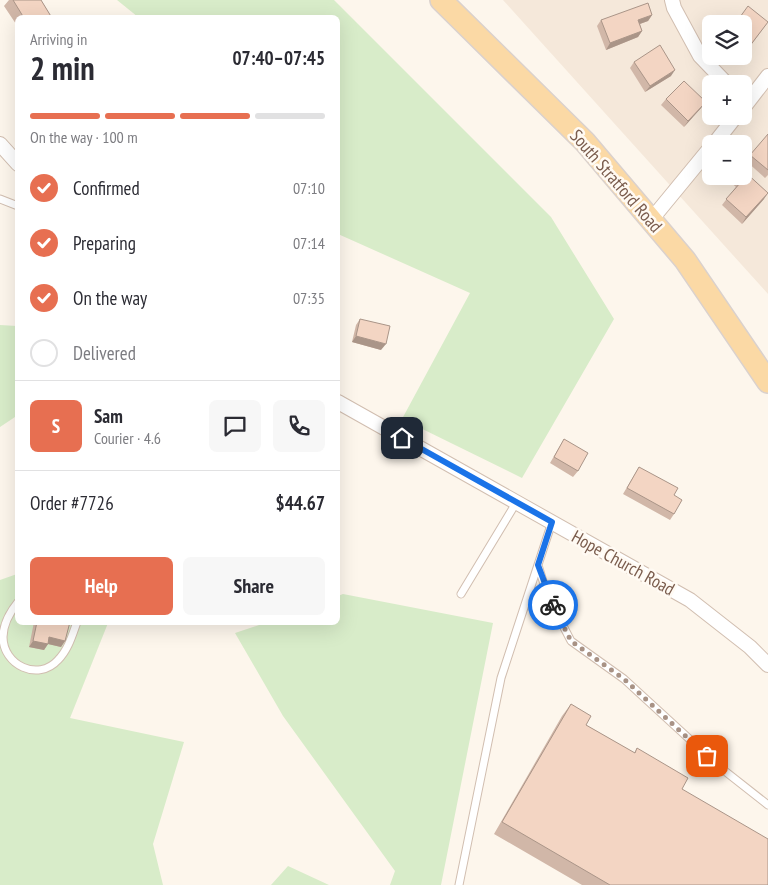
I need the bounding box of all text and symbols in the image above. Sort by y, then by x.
map controls [702,15,752,185]
button: layers [702,15,752,65]
text: Arriving in [30,29,87,49]
text: 07:40–07:45 [232,46,325,70]
text: 2 min [30,47,95,89]
button: + [702,75,752,125]
street label: South Stratford Road [565,124,667,237]
text: On the way · 100 m [30,127,138,147]
button: − [702,135,752,185]
icon: check [30,174,58,202]
text: Confirmed [73,176,140,200]
text: 07:10 [293,178,325,198]
icon: check [30,229,58,257]
text: Preparing [73,231,136,255]
text: 07:14 [293,233,325,253]
icon: check [30,284,58,312]
text: On the way [73,286,147,310]
text: 07:35 [293,288,325,308]
text: Delivered [73,341,136,365]
button: chat [209,400,261,452]
button: phone [273,400,325,452]
text: Sam [94,404,123,428]
text: S [52,414,60,438]
pin [381,417,423,459]
icon: home [388,424,416,452]
text: Courier · 4.6 [94,428,161,448]
text: Order #7726 [30,491,114,515]
text: $44.67 [276,491,325,515]
street label: Hope Church Road [568,525,679,600]
button: Help [30,557,173,615]
button: Share [183,557,325,615]
courier [528,580,578,630]
icon: bike [539,591,567,619]
pin [686,735,728,777]
icon: bag [693,742,721,770]

